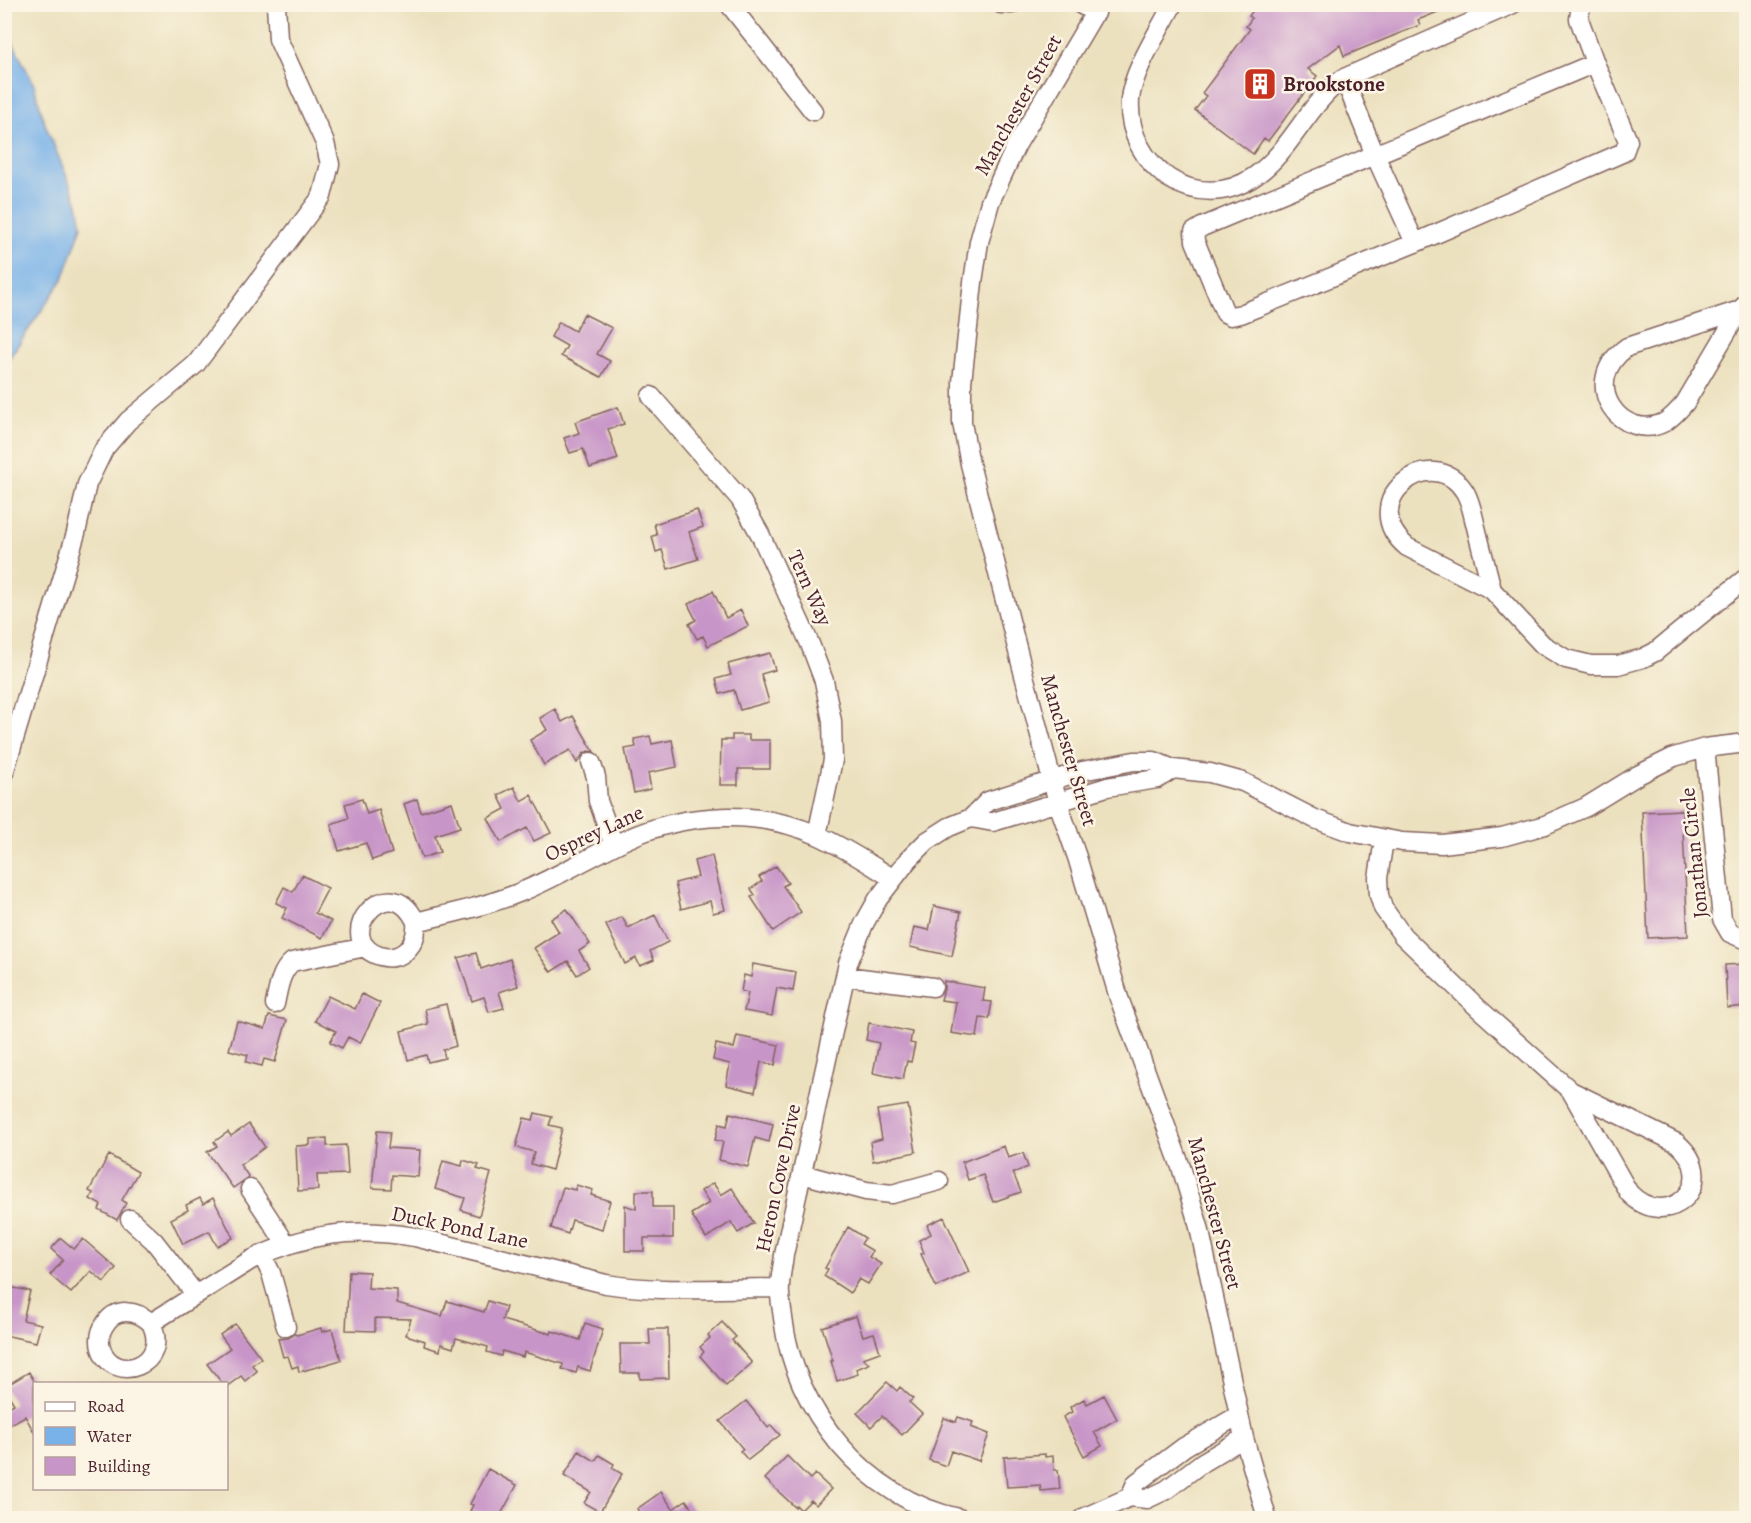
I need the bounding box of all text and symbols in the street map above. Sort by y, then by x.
street label: Manchester Street [968,29,1068,180]
building icon: Brookstone [1242,66,1278,102]
place label: Brookstone [1283,70,1385,98]
street label: Tern Way [781,546,839,631]
street label: Manchester Street [1034,671,1104,829]
street label: Jonathan Circle [1673,786,1715,920]
street label: Osprey Lane [540,798,648,868]
street label: Heron Cove Drive [749,1101,807,1255]
street label: Manchester Street [1181,1134,1249,1293]
street label: Duck Pond Lane [389,1199,531,1255]
legend [33,1382,228,1490]
text: Road [87,1394,125,1418]
text: Water [86,1424,132,1448]
text: Building [87,1454,151,1478]

